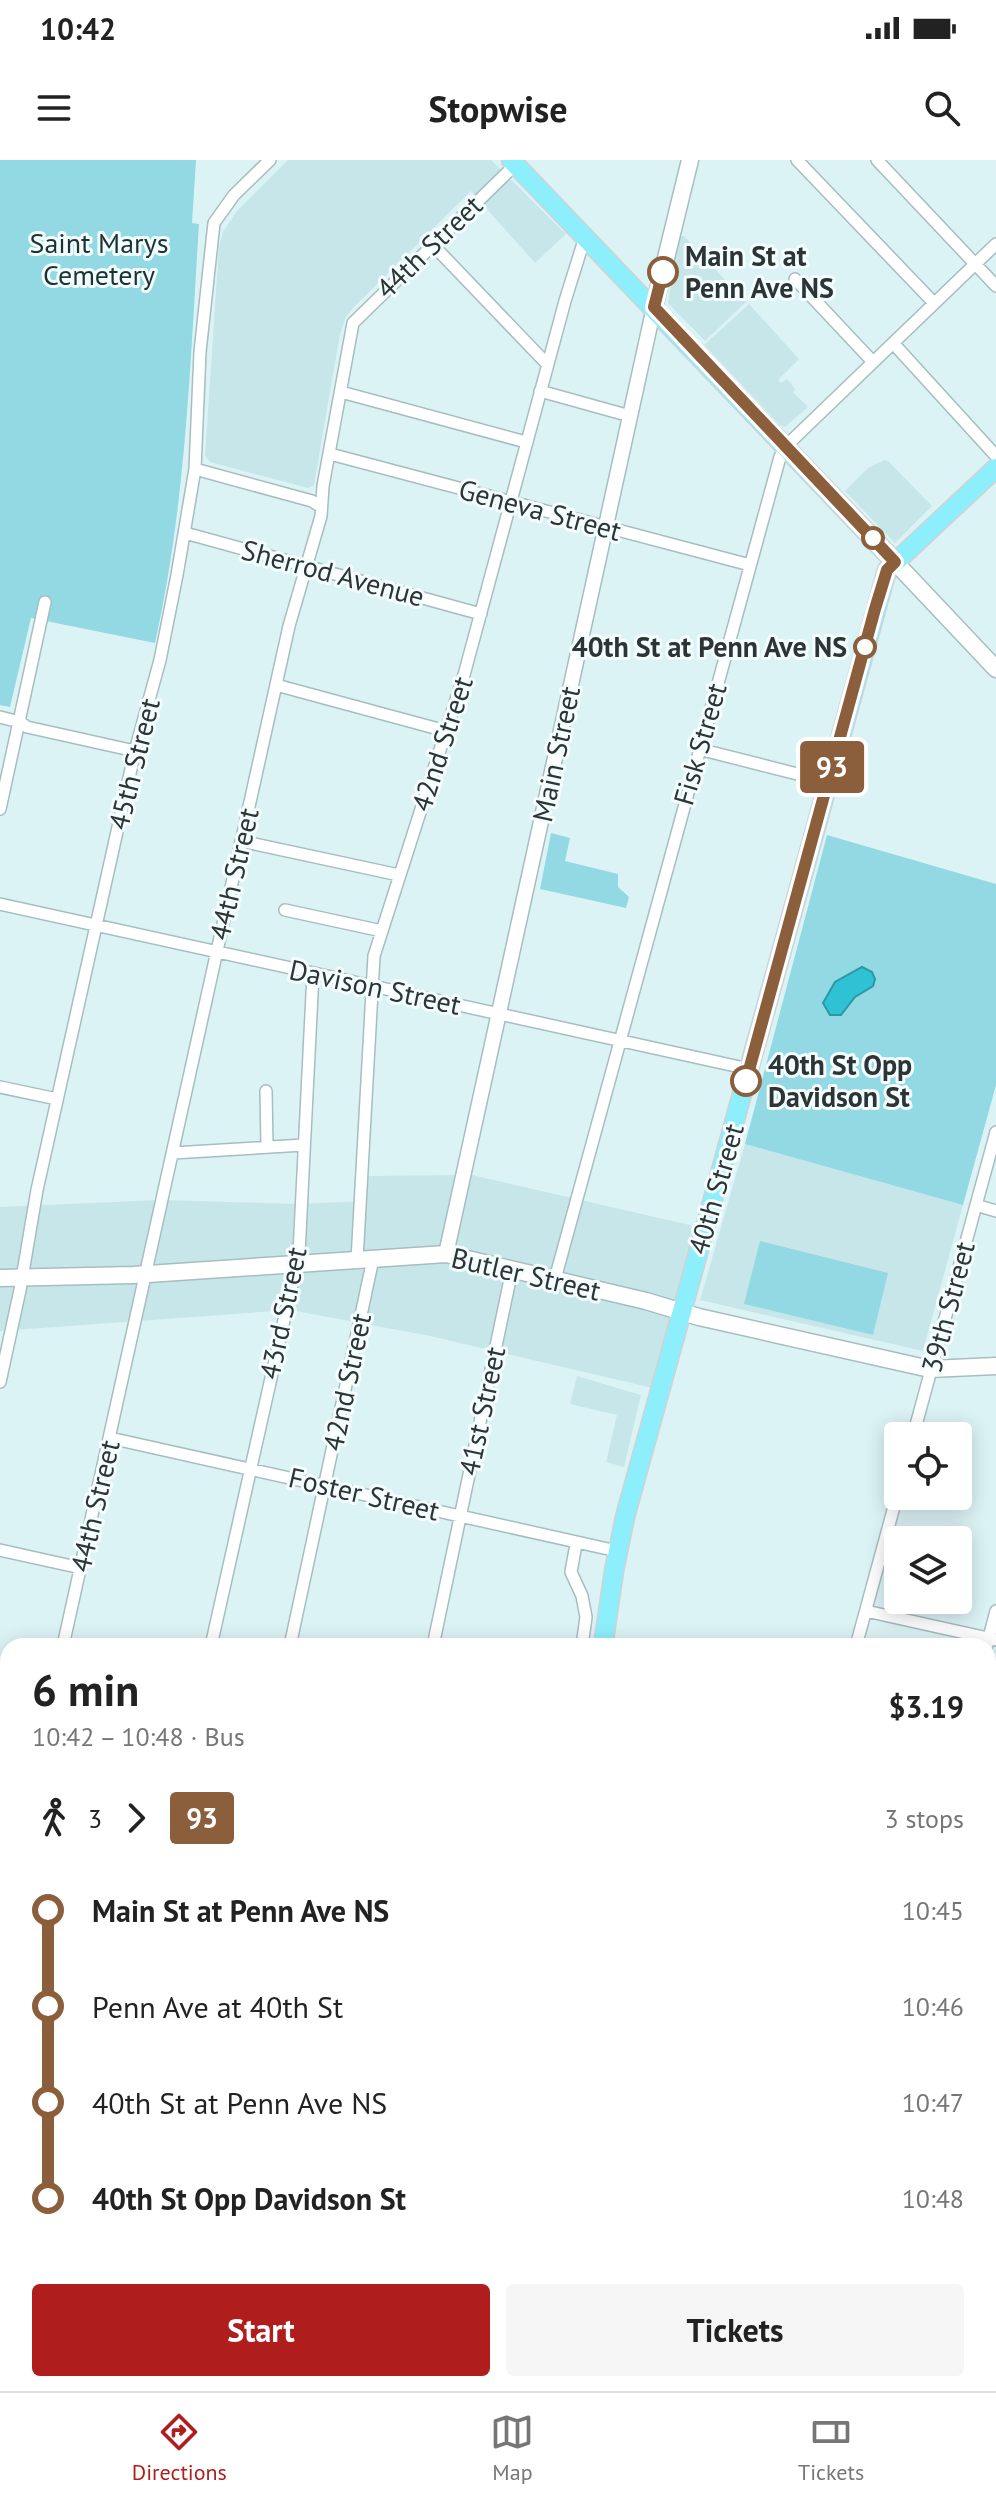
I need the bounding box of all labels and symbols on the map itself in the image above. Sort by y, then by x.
street label: 44th Street [367,186,490,307]
park label: Saint Marys Cemetery [30,224,168,293]
place label: Main St at Penn Ave NS [685,237,834,306]
marker: Main St at Penn Ave NS [648,257,678,287]
street label: Geneva Street [455,470,626,549]
unlabelled marker [862,527,884,549]
street label: Sherrod Avenue [238,530,428,615]
place label: 40th St at Penn Ave NS [572,628,847,665]
marker: 40th St at Penn Ave NS [854,636,876,658]
street label: 42nd Street [402,671,481,816]
street label: Fisk Street [664,678,735,809]
street label: Main Street [523,682,588,825]
street label: 45th Street [99,694,168,834]
line badge: 93 [796,741,868,793]
street label: 44th Street [200,804,267,943]
street label: Davison Street [286,950,465,1023]
place label: 40th St Opp Davidson St [768,1046,912,1115]
marker: 40th St Opp Davidson St [731,1066,761,1096]
street label: 40th Street [679,1119,752,1259]
street label: 39th Street [912,1237,983,1377]
street label: Butler Street [448,1238,605,1309]
street label: 43rd Street [250,1243,315,1382]
street label: 42nd Street [314,1309,379,1454]
street label: 41st Street [450,1343,513,1479]
street label: 44th Street [61,1436,128,1575]
street label: Foster Street [285,1458,443,1529]

